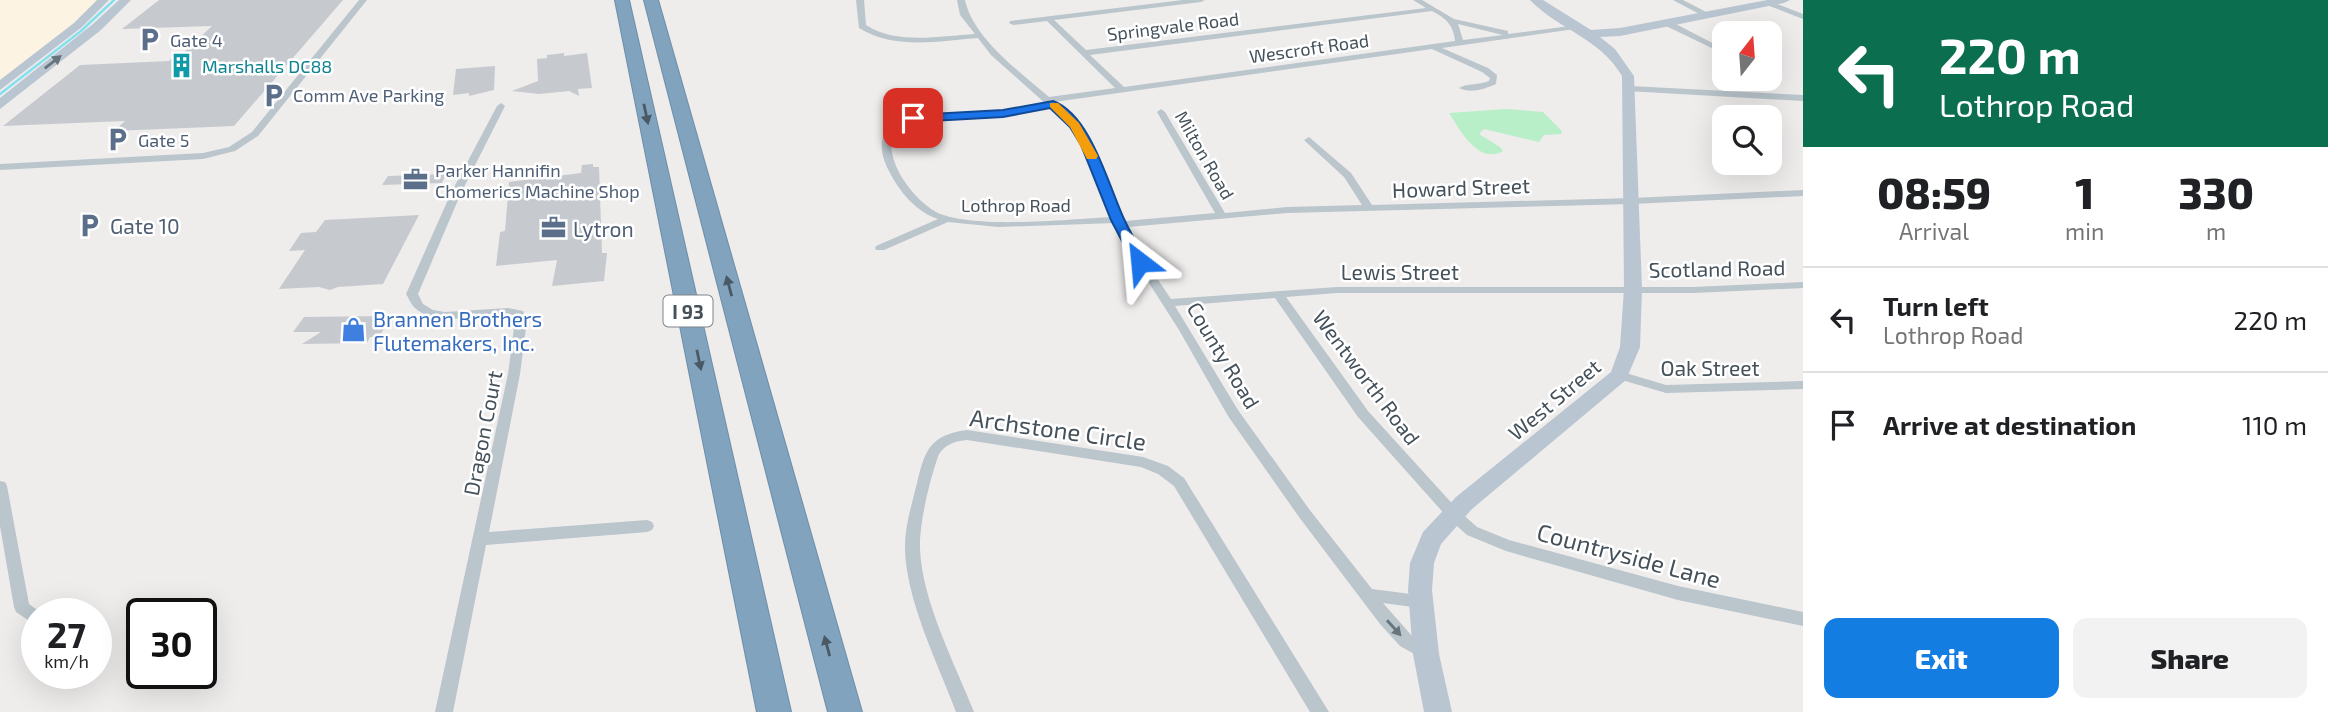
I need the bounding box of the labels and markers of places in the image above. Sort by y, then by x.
parking icon: Gate 4 [136,26,164,54]
place label: Gate 4 [170,29,223,51]
building icon: Marshalls DC88 [168,52,196,80]
place label: Marshalls DC88 [202,55,332,77]
parking icon: Comm Ave Parking [259,81,287,109]
place label: Comm Ave Parking [293,84,444,106]
pin [883,88,943,148]
parking icon: Gate 5 [104,126,132,154]
place label: Gate 5 [138,129,189,151]
place label: Parker Hannifin Chomerics Machine Shop [435,159,640,202]
office icon: Parker Hannifin Chomerics Machine Shop [401,166,429,194]
parking icon: Gate 10 [76,211,104,239]
place label: Gate 10 [110,213,180,238]
office icon: Lytron [539,214,567,242]
place label: Lytron [573,216,634,241]
place label: Brannen Brothers Flutemakers, Inc. [373,306,542,355]
shop icon: Brannen Brothers Flutemakers, Inc. [339,316,367,344]

